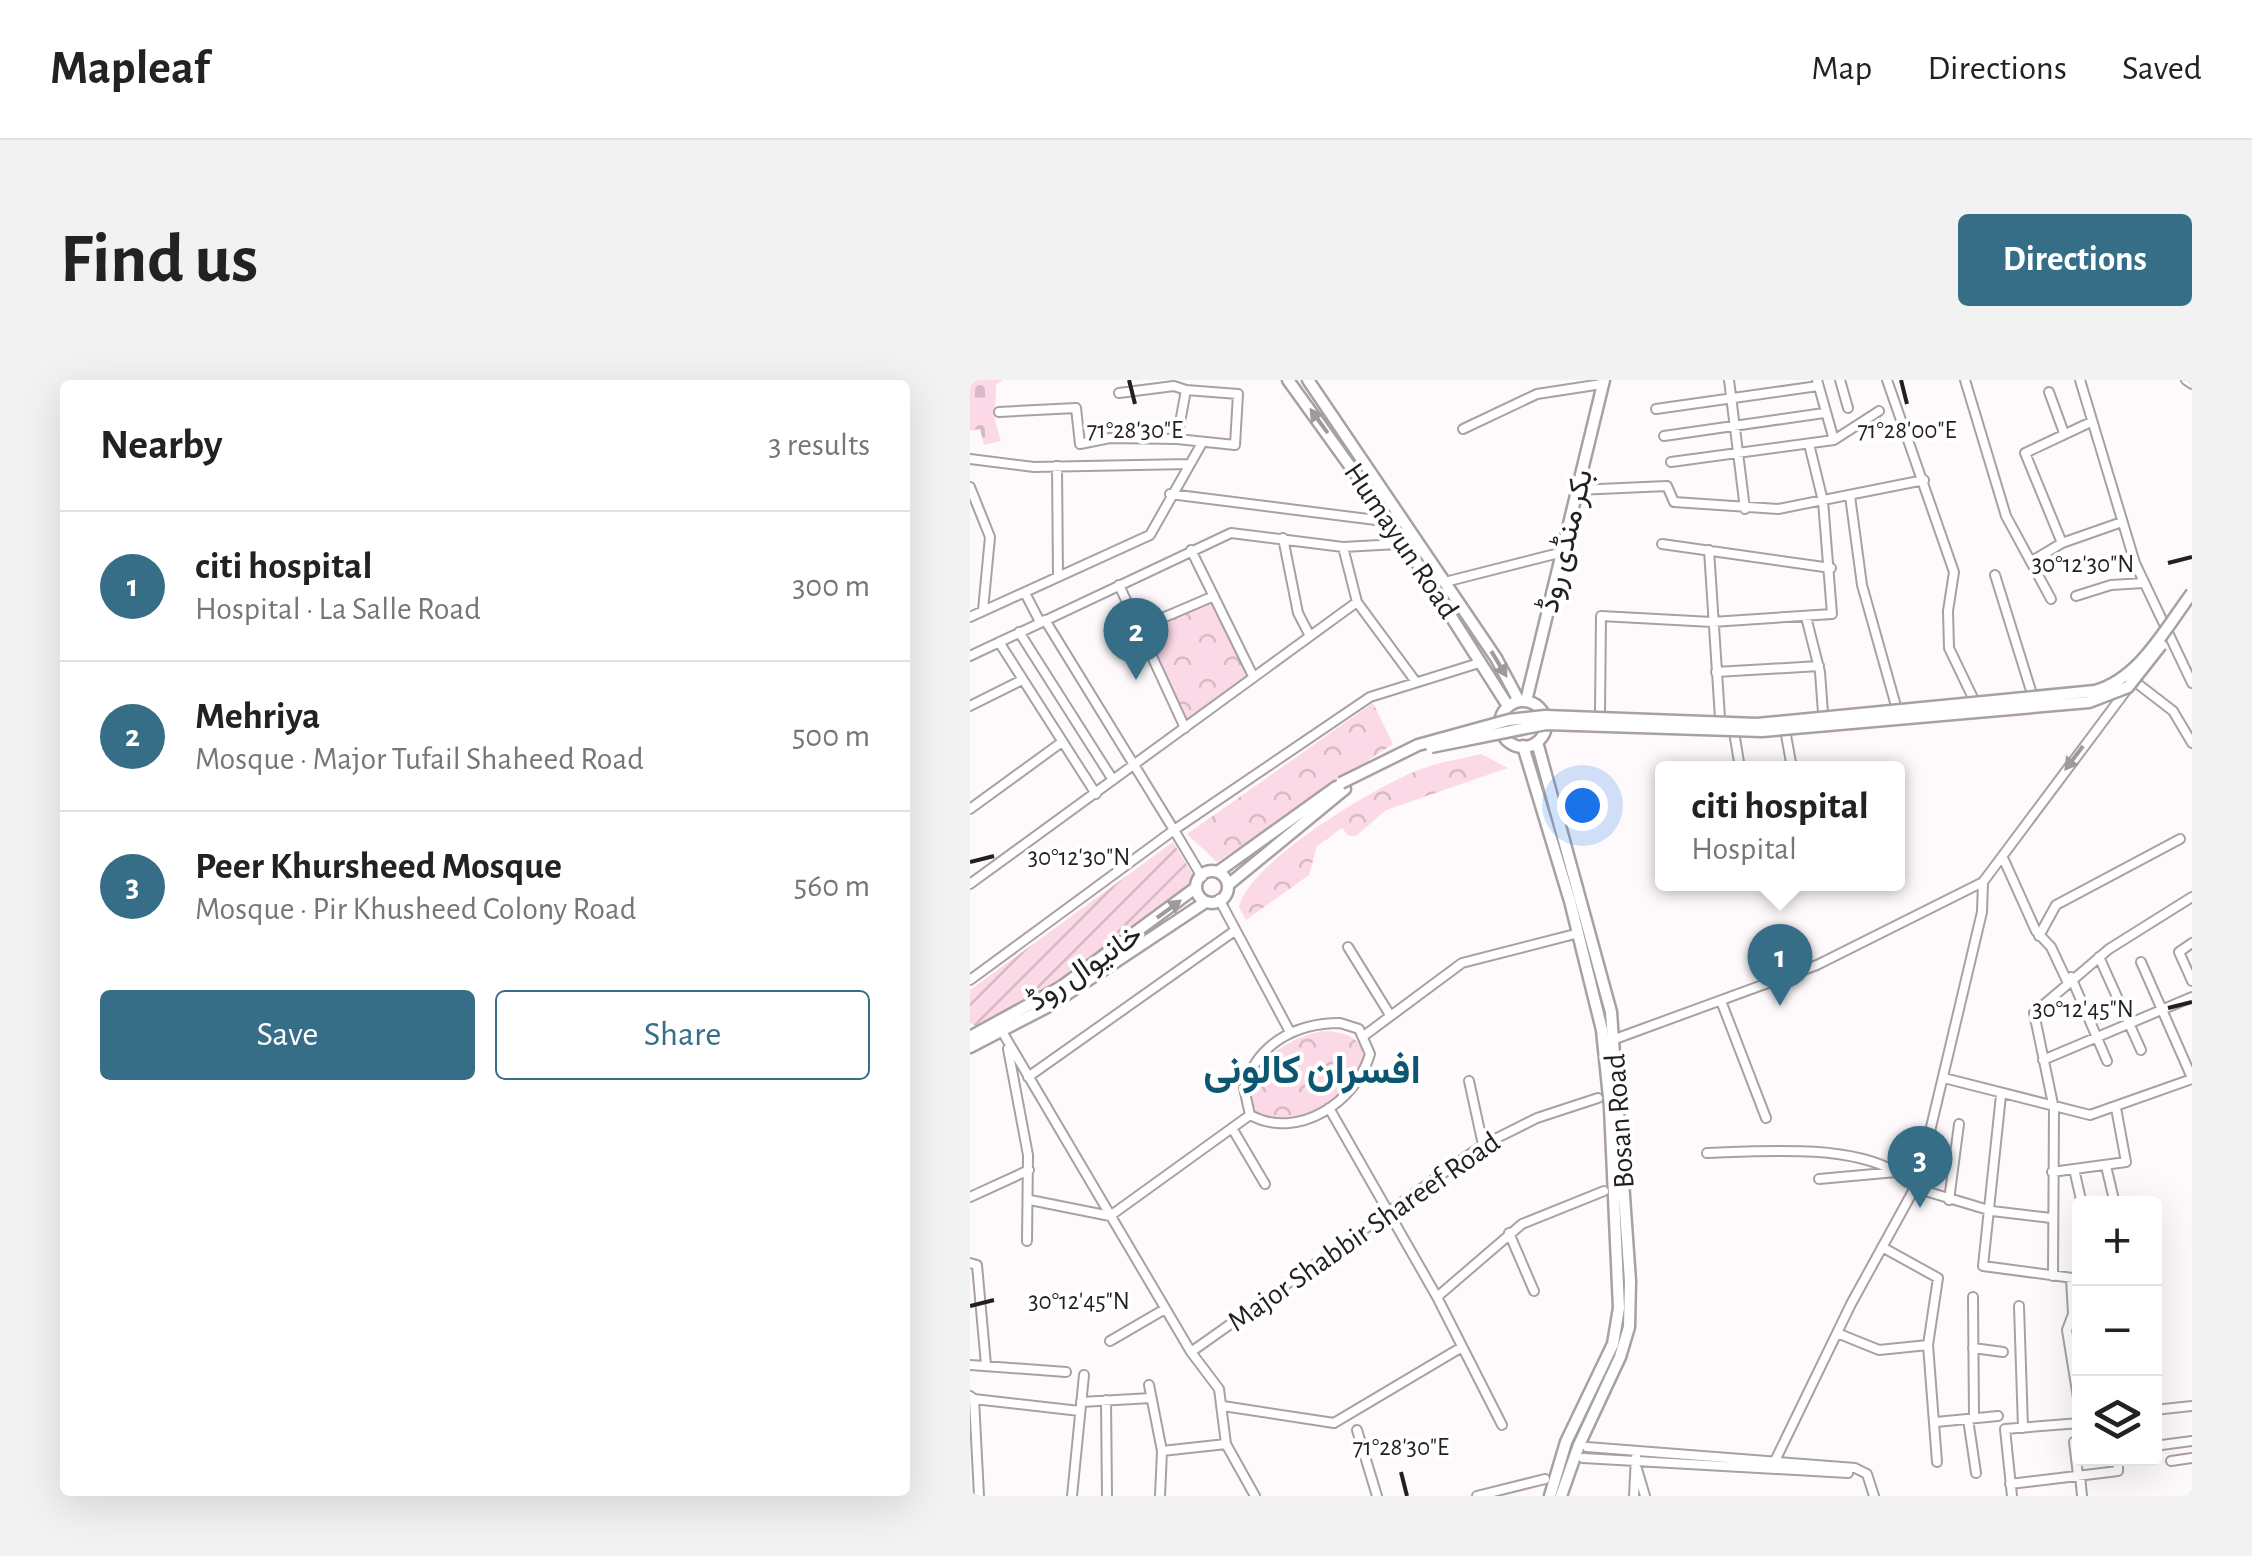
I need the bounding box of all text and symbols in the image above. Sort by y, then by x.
text: Mapleaf [50,45,209,93]
text: Map [1811,51,1872,86]
text: Directions [1927,51,2067,86]
text: Saved [2122,51,2202,86]
button: Directions [1958,214,2192,306]
text: Find us [60,225,258,295]
one-way arrow [1310,408,1329,434]
text: 71°28'30"E [1087,418,1183,443]
text: 71°28'00"E [1857,418,1957,443]
text: Nearby [100,424,223,466]
text: 3 results [768,429,870,461]
street label: Humayun Road [1338,458,1464,624]
street label: بکر منڈی روڈ [1532,466,1600,616]
text: citi hospital [195,548,372,586]
text: 30°12'30"N [2032,552,2134,577]
text: 1 [127,570,138,602]
text: 300 m [792,570,870,602]
text: Hospital · La Salle Road [195,593,481,625]
pin: 2 [1104,598,1168,680]
one-way arrow [1490,650,1507,678]
text: Mehriya [195,698,320,736]
text: 2 [125,720,140,752]
text: 500 m [792,720,870,752]
text: Mosque · Major Tufail Shaheed Road [195,743,644,775]
one-way arrow [2065,745,2085,771]
popup [1655,761,1905,891]
your location [1557,780,1608,831]
text: citi hospital [1691,788,1869,826]
text: Hospital [1691,833,1797,865]
text: 30°12'30"N [1028,845,1130,870]
text: Peer Khursheed Mosque [195,848,562,886]
text: 3 [126,870,139,902]
text: 560 m [794,870,870,902]
text: Mosque · Pir Khusheed Colony Road [195,893,636,925]
one-way arrow [1156,900,1182,919]
street label: خانیوال روڈ [1022,918,1149,1019]
pin: 1 [1748,924,1812,1006]
button: Save [100,990,475,1080]
button: Share [495,990,870,1080]
text: 30°12'45"N [2032,997,2134,1022]
district label: افسران کالونی [1203,1051,1421,1094]
street label: Bosan Road [1600,1052,1640,1190]
pin: 3 [1888,1126,1952,1208]
street label: Major Shabbir Shareef Road [1223,1127,1505,1337]
map controls [2072,1196,2162,1466]
button: + [2072,1196,2162,1286]
button: − [2072,1286,2162,1376]
text: 30°12'45"N [1028,1289,1130,1314]
button: layers [2072,1376,2162,1466]
text: 71°28'30"E [1353,1435,1449,1460]

